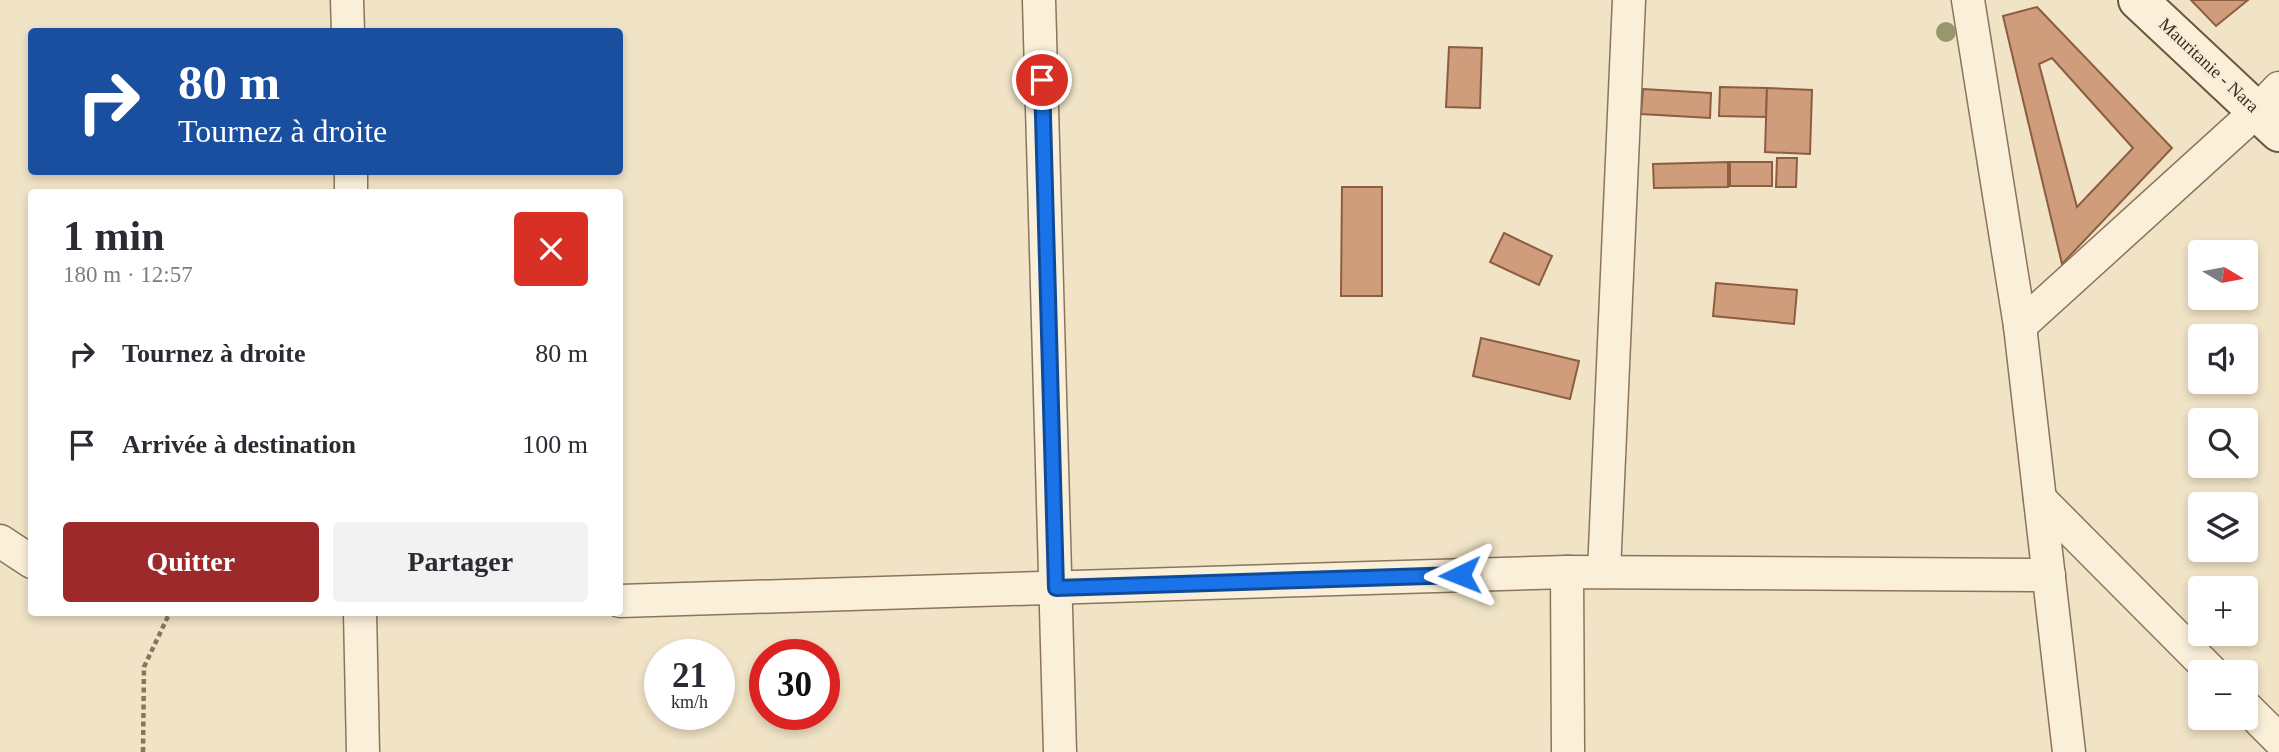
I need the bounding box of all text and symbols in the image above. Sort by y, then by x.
street label: Mauritanie - Nara [2155,14,2263,116]
pin [1012,50,1072,110]
text: 80 m [178,55,280,110]
icon: right [63,56,154,147]
icon: arrive [1023,61,1061,99]
text: Tournez à droite [178,113,387,149]
button: close [514,212,588,286]
text: 1 min [63,213,165,259]
north arrow [2188,240,2258,310]
map controls [2188,240,2258,730]
text: 180 m · 12:57 [63,262,193,287]
button: sound [2188,324,2258,394]
icon: right [63,335,101,373]
text: Tournez à droite [122,339,305,368]
text: 80 m [535,339,588,368]
button: search [2188,408,2258,478]
icon: arrive [63,426,101,464]
text: Arrivée à destination [122,430,356,459]
text: 100 m [522,430,588,459]
button: layers [2188,492,2258,562]
button: Quitter [63,522,319,602]
button: Partager [333,522,588,602]
position arrow [1423,538,1497,612]
button: + [2188,576,2258,646]
speed limit sign: 30 [749,639,840,730]
text: 21 [672,656,707,695]
button: − [2188,660,2258,730]
text: km/h [671,692,708,712]

